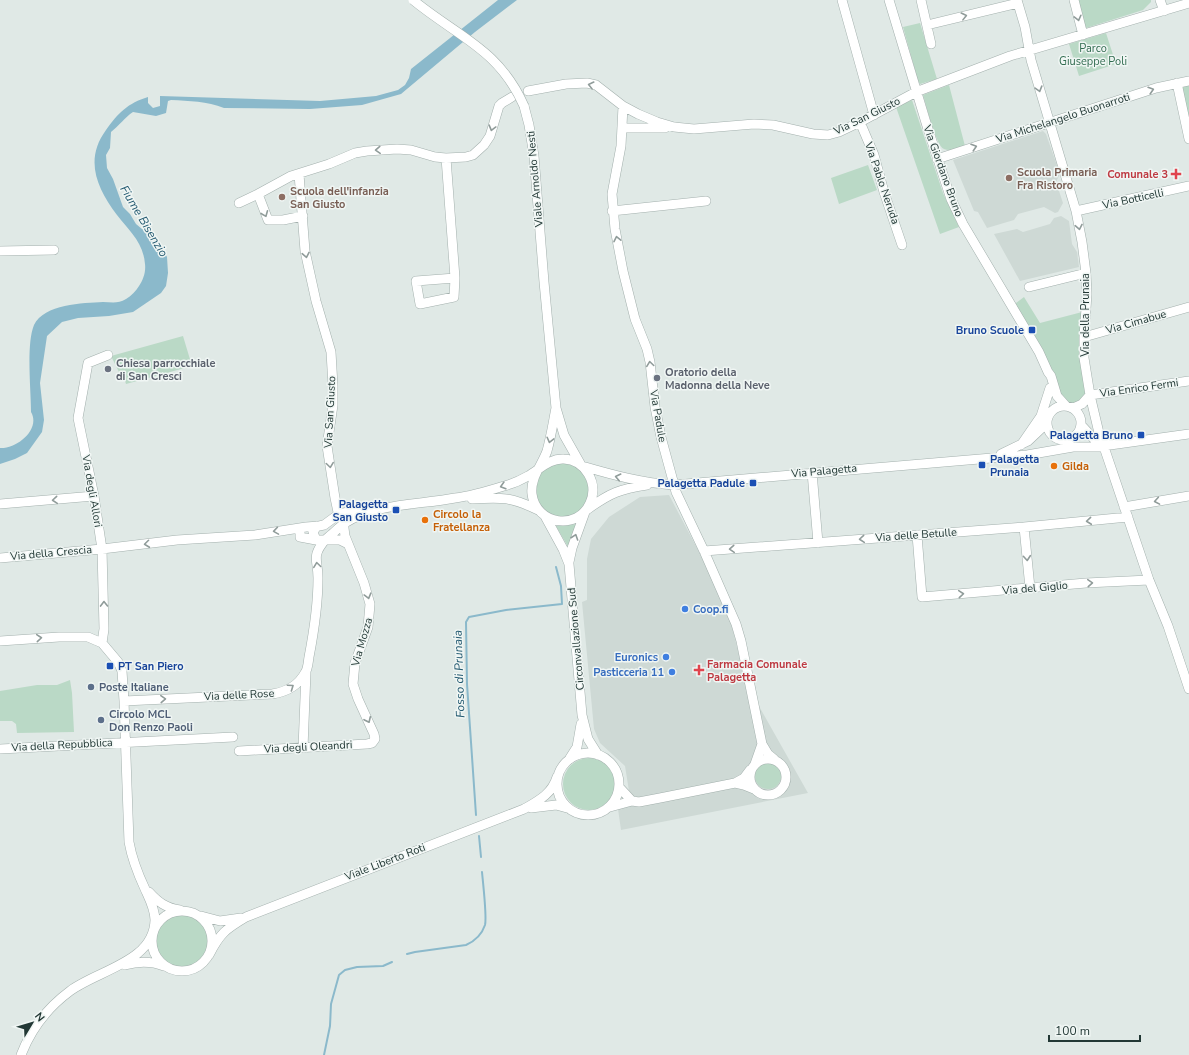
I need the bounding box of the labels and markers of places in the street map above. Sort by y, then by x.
place label: Scuola Primaria Fra Ristoro [1017,165,1097,193]
place label: Comunale 3 [1107,167,1168,182]
marker: Comunale 3 [1171,169,1181,179]
marker: Scuola Primaria Fra Ristoro [1004,173,1014,183]
place label: Scuola dell'infanzia San Giusto [290,184,389,212]
marker: Scuola dell'infanzia San Giusto [277,192,287,202]
place label: Bruno Scuole [956,323,1024,338]
marker: Bruno Scuole [1027,325,1037,335]
place label: Chiesa parrocchiale di San Cresci [116,356,215,384]
marker: Chiesa parrocchiale di San Cresci [103,364,113,374]
place label: Oratorio della Madonna della Neve [665,365,770,393]
marker: Oratorio della Madonna della Neve [652,373,662,383]
place label: Palagetta Bruno [1050,428,1133,443]
marker: Palagetta Bruno [1136,430,1146,440]
place label: Palagetta Prunaia [990,452,1039,480]
place label: Gilda [1062,459,1089,474]
marker: Palagetta Prunaia [977,460,987,470]
marker: Gilda [1049,461,1059,471]
place label: Palagetta Padule [658,476,745,491]
marker: Palagetta Padule [748,478,758,488]
place label: Palagetta San Giusto [333,497,388,525]
marker: Palagetta San Giusto [391,505,401,515]
place label: Circolo la Fratellanza [433,507,490,535]
marker: Circolo la Fratellanza [420,515,430,525]
place label: Coop.fi [693,602,729,617]
marker: Coop.fi [680,604,690,614]
place label: Euronics [615,650,658,665]
marker: Euronics [661,652,671,662]
place label: Farmacia Comunale Palagetta [707,657,807,685]
place label: PT San Piero [118,659,184,674]
marker: PT San Piero [105,661,115,671]
place label: Pasticceria 11 [593,665,664,680]
marker: Farmacia Comunale Palagetta [694,665,704,675]
marker: Pasticceria 11 [667,667,677,677]
place label: Poste Italiane [99,680,169,695]
marker: Poste Italiane [86,682,96,692]
place label: Circolo MCL Don Renzo Paoli [109,707,193,735]
marker: Circolo MCL Don Renzo Paoli [96,715,106,725]

